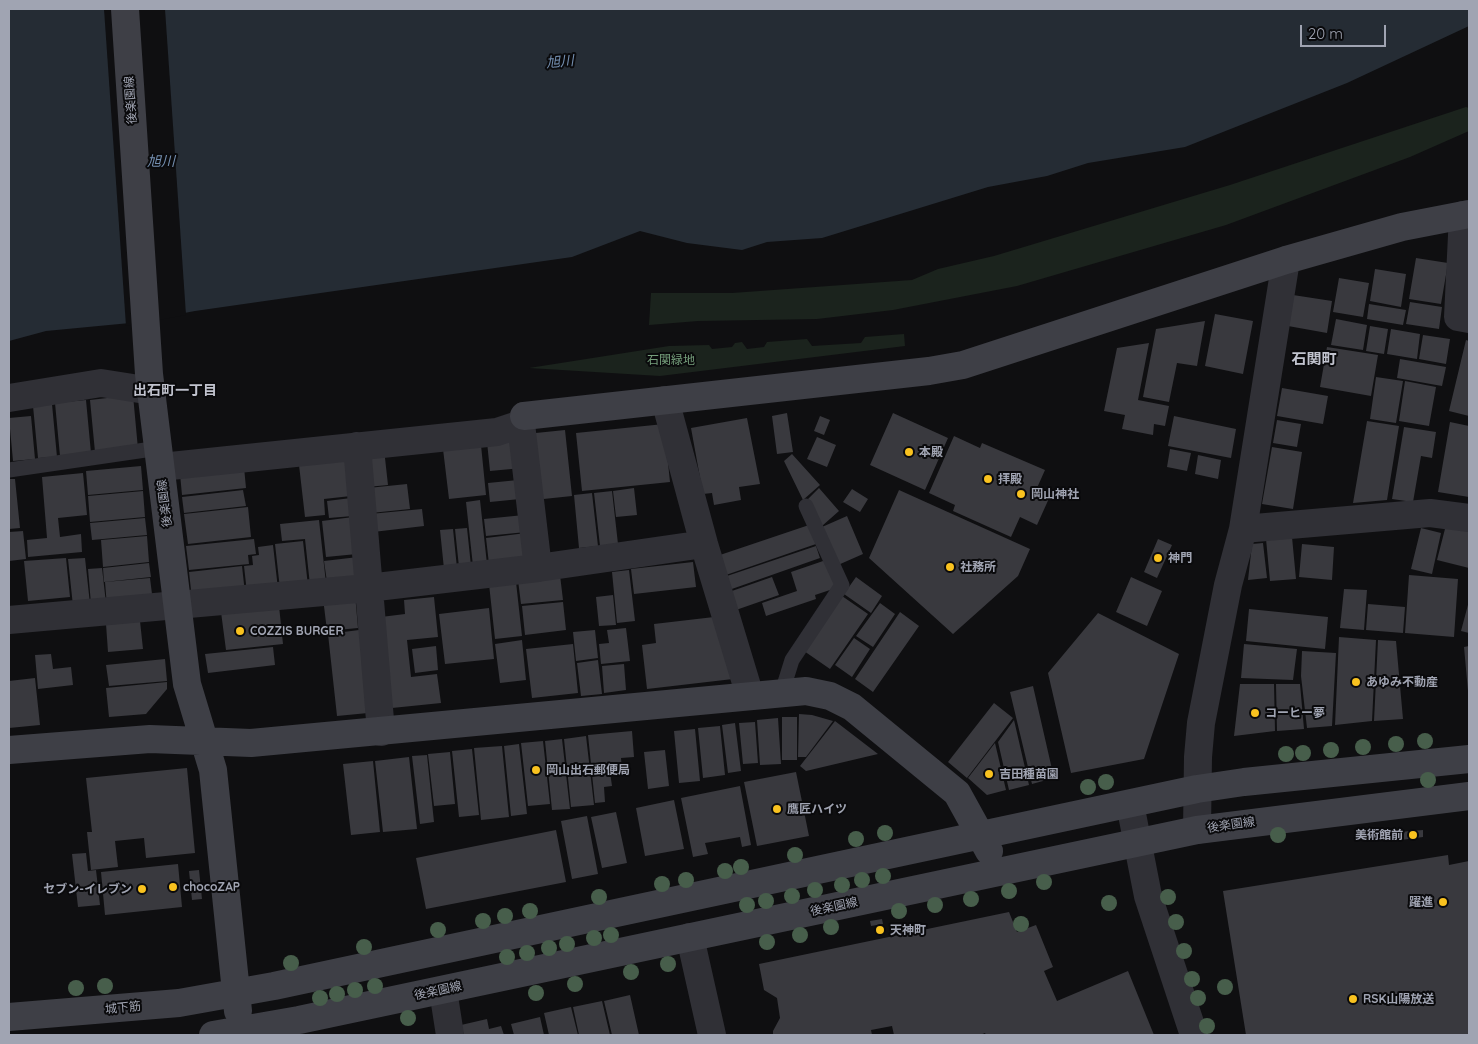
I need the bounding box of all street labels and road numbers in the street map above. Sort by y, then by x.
street label: 後楽園線 [122,76,140,124]
street label: 後楽園線 [155,478,175,528]
street label: 後楽園線 [1206,815,1256,835]
street label: 後楽園線 [809,895,859,919]
street label: 後楽園線 [413,979,463,1003]
street label: 城下筋 [104,999,142,1017]

